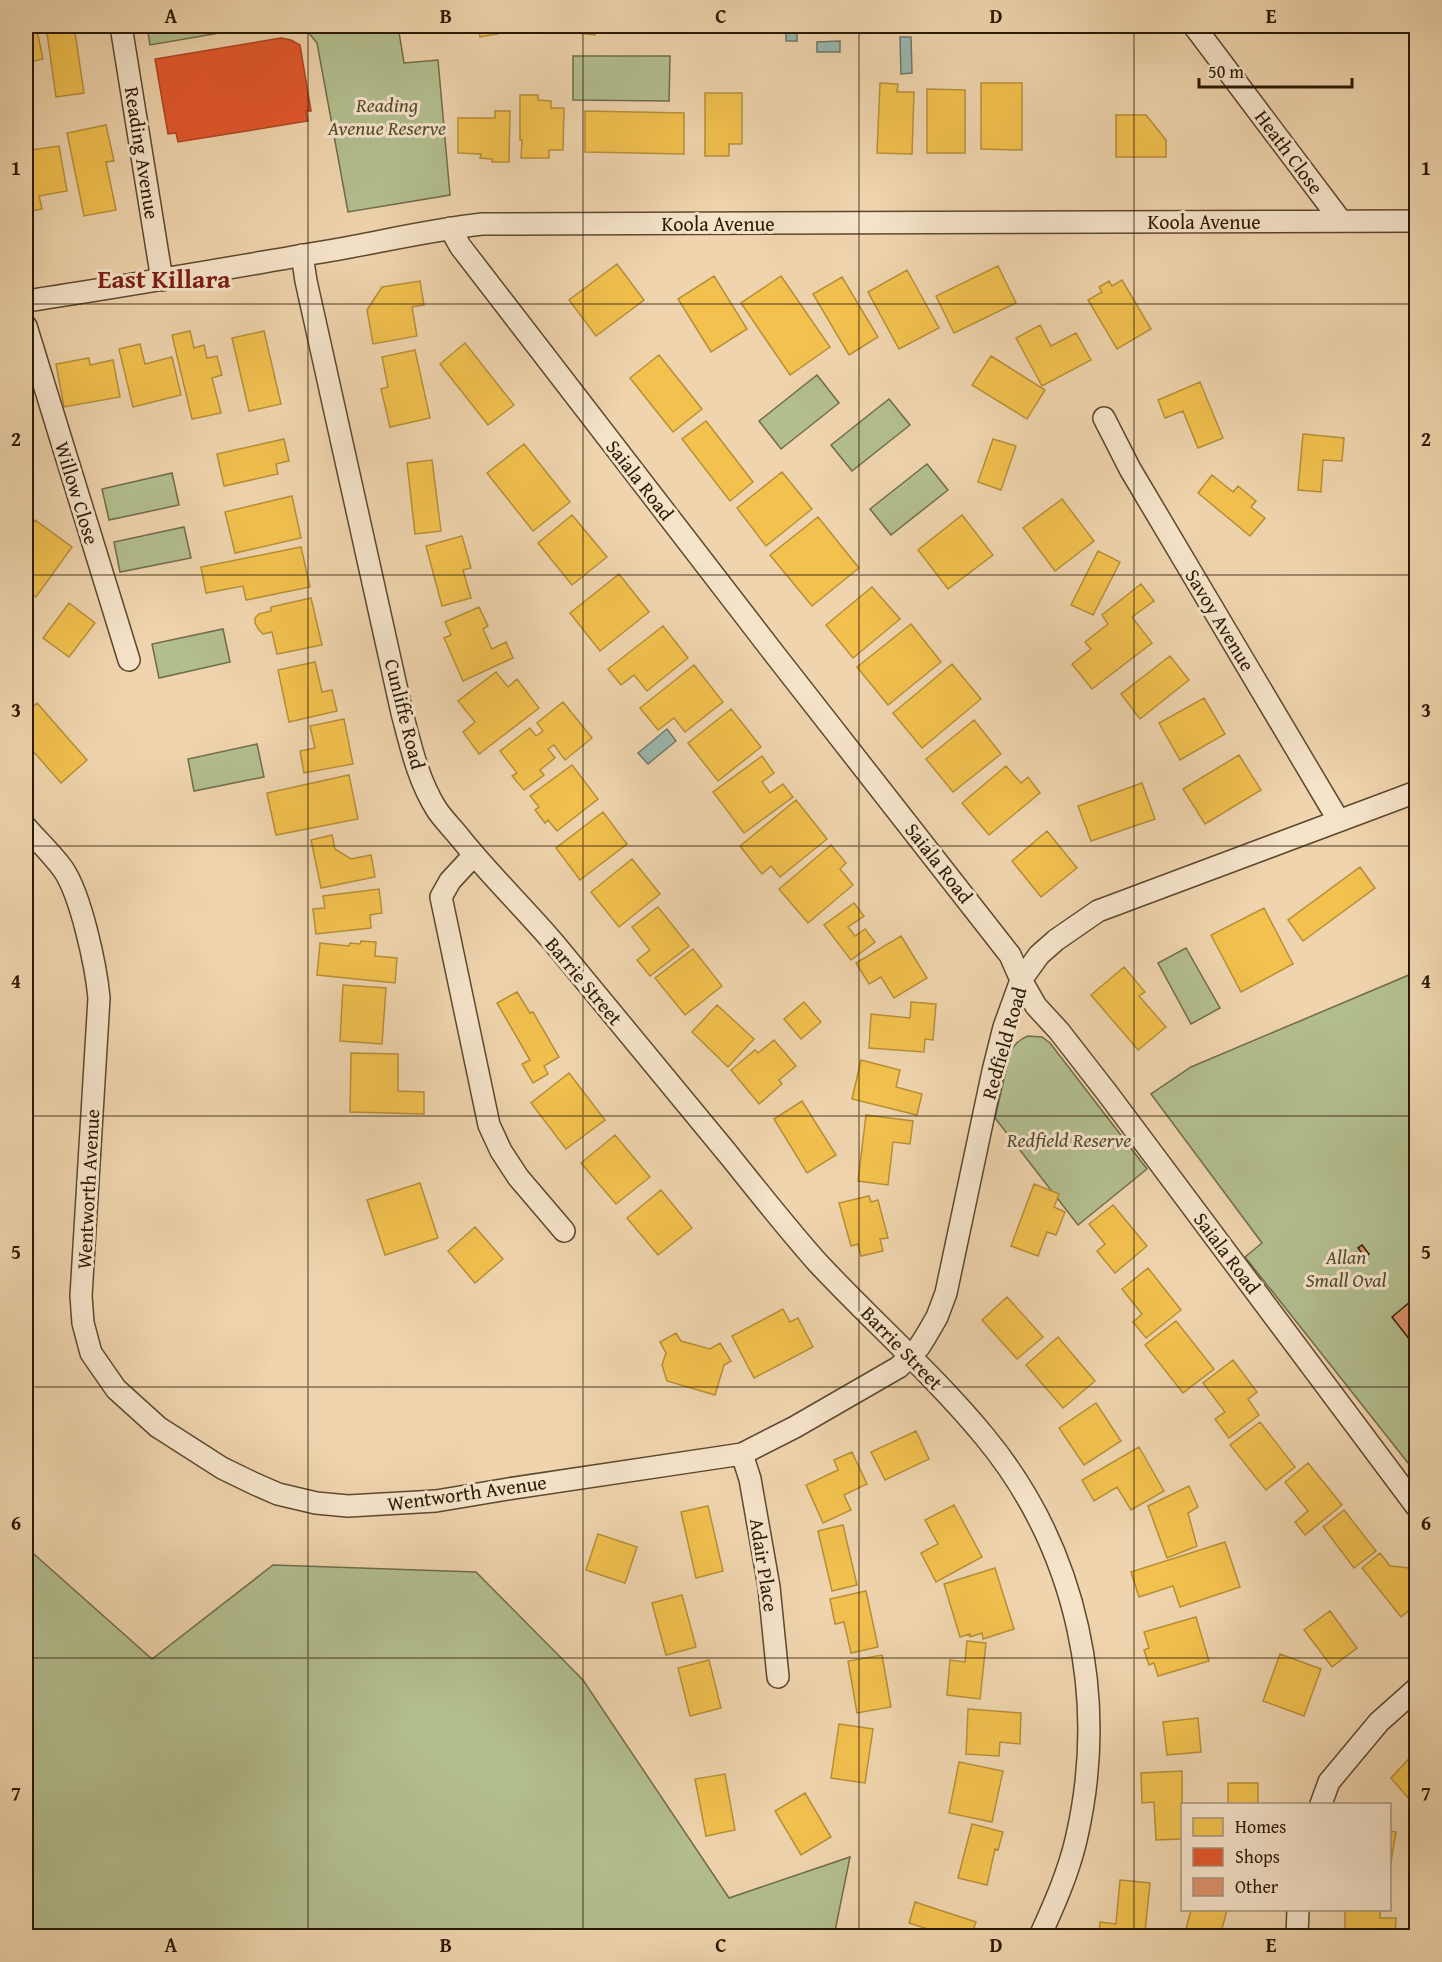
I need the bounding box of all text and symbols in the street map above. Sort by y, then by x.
text: A [165,1,178,30]
text: B [440,1,452,30]
text: C [715,1,727,30]
text: D [989,1,1003,30]
text: E [1266,1,1277,30]
scale bar [1199,51,1352,89]
text: 50 m [1208,58,1244,85]
street label: Reading Avenue [118,85,167,221]
park label: Reading Avenue Reserve [327,90,446,142]
street label: Heath Close [1248,104,1331,200]
text: 1 [11,153,21,182]
text: 1 [1421,153,1431,182]
street label: Koola Avenue [1147,207,1261,236]
street label: Koola Avenue [661,209,775,238]
district label: East Killara [98,259,231,298]
text: 2 [11,424,21,453]
text: 2 [1421,424,1431,453]
street label: Saiala Road [600,433,681,527]
street label: Willow Close [48,438,107,548]
street label: Savoy Avenue [1179,563,1262,676]
street label: Cunliffe Road [378,656,433,772]
text: 3 [11,695,21,724]
text: 3 [1421,695,1431,724]
street label: Saiala Road [899,816,980,910]
street label: Barrie Street [539,930,630,1031]
text: 4 [11,966,21,995]
text: 4 [1421,966,1431,995]
street label: Redfield Road [974,983,1033,1102]
street label: Wentworth Avenue [69,1108,106,1270]
park label: Redfield Reserve [1006,1125,1131,1154]
street label: Saiala Road [1187,1206,1268,1300]
text: 5 [11,1237,21,1266]
text: 5 [1421,1237,1431,1266]
park label: Allan Small Oval [1306,1242,1387,1294]
street label: Barrie Street [855,1299,950,1396]
street label: Wentworth Avenue [385,1467,548,1518]
text: 6 [11,1508,21,1537]
text: 6 [1421,1508,1431,1537]
street label: Adair Place [743,1516,786,1614]
text: 7 [11,1778,21,1807]
text: 7 [1421,1778,1431,1807]
legend [1181,1803,1391,1911]
text: Homes [1235,1813,1286,1840]
text: Shops [1235,1843,1280,1870]
text: Other [1235,1873,1279,1900]
text: A [165,1930,178,1959]
text: B [440,1930,452,1959]
text: C [715,1930,727,1959]
text: D [989,1930,1003,1959]
text: E [1266,1930,1277,1959]

